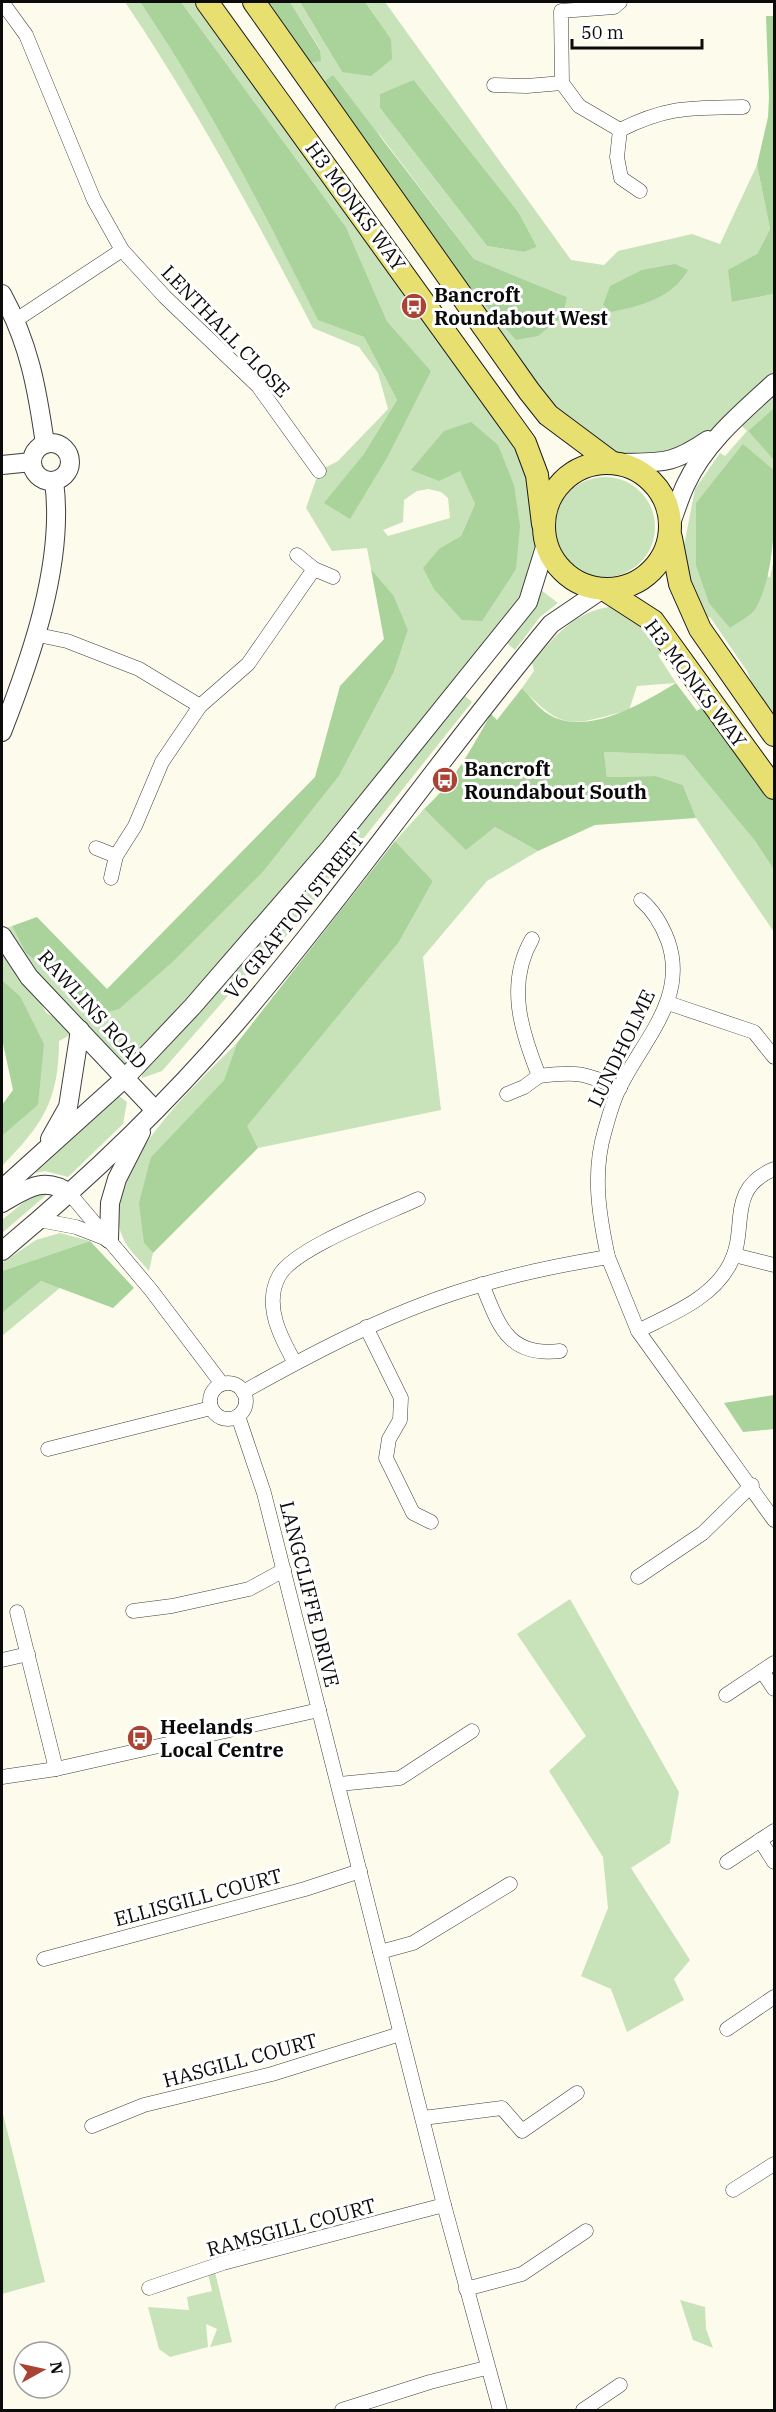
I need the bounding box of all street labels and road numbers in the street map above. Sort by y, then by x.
street label: H3 MONKS WAY [300,136,412,277]
street label: LENTHALL CLOSE [156,259,296,403]
street label: H3 MONKS WAY [639,613,753,753]
street label: V6 GRAFTON STREET [218,826,370,1004]
street label: RAWLINS ROAD [32,944,154,1074]
street label: LUNDHOLME [581,985,661,1111]
street label: LANGCLIFFE DRIVE [274,1498,346,1690]
street label: ELLISGILL COURT [111,1862,285,1932]
street label: HASGILL COURT [160,2026,320,2094]
street label: RAMSGILL COURT [203,2191,379,2263]

